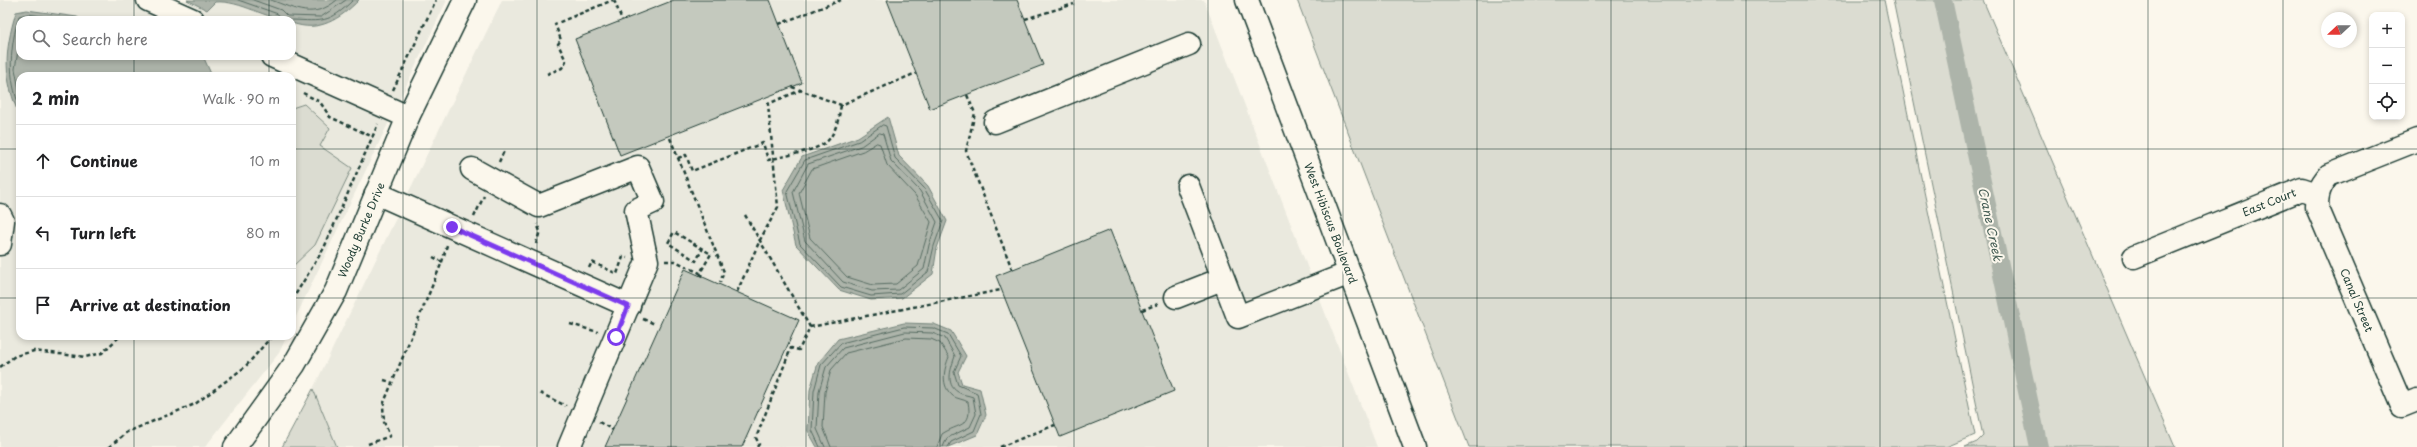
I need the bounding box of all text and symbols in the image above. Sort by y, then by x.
north arrow [2321,12,2357,48]
map controls [2369,12,2405,120]
button: + [2369,12,2405,48]
search box [16,16,296,60]
icon: search [30,27,52,49]
text: Search here [62,27,148,50]
button: − [2369,48,2405,84]
button: locate [2369,84,2405,120]
text: 2 min [32,85,79,111]
text: Walk · 90 m [203,89,280,108]
text: Continue [70,149,138,172]
icon: ahead [32,150,54,172]
text: 10 m [250,151,280,170]
street label: West Hibiscus Boulevard [1300,160,1362,286]
street label: Woody Burke Drive [333,180,389,280]
street label: East Court [2240,183,2299,220]
water label: Crane Creek [1974,186,2008,263]
route end [443,218,461,236]
text: Turn left [70,221,136,244]
icon: left [32,222,54,244]
text: 80 m [246,223,280,242]
street label: Canal Street [2336,266,2378,335]
text: Arrive at destination [70,293,231,316]
icon: arrive [32,294,54,316]
route start [607,328,625,346]

